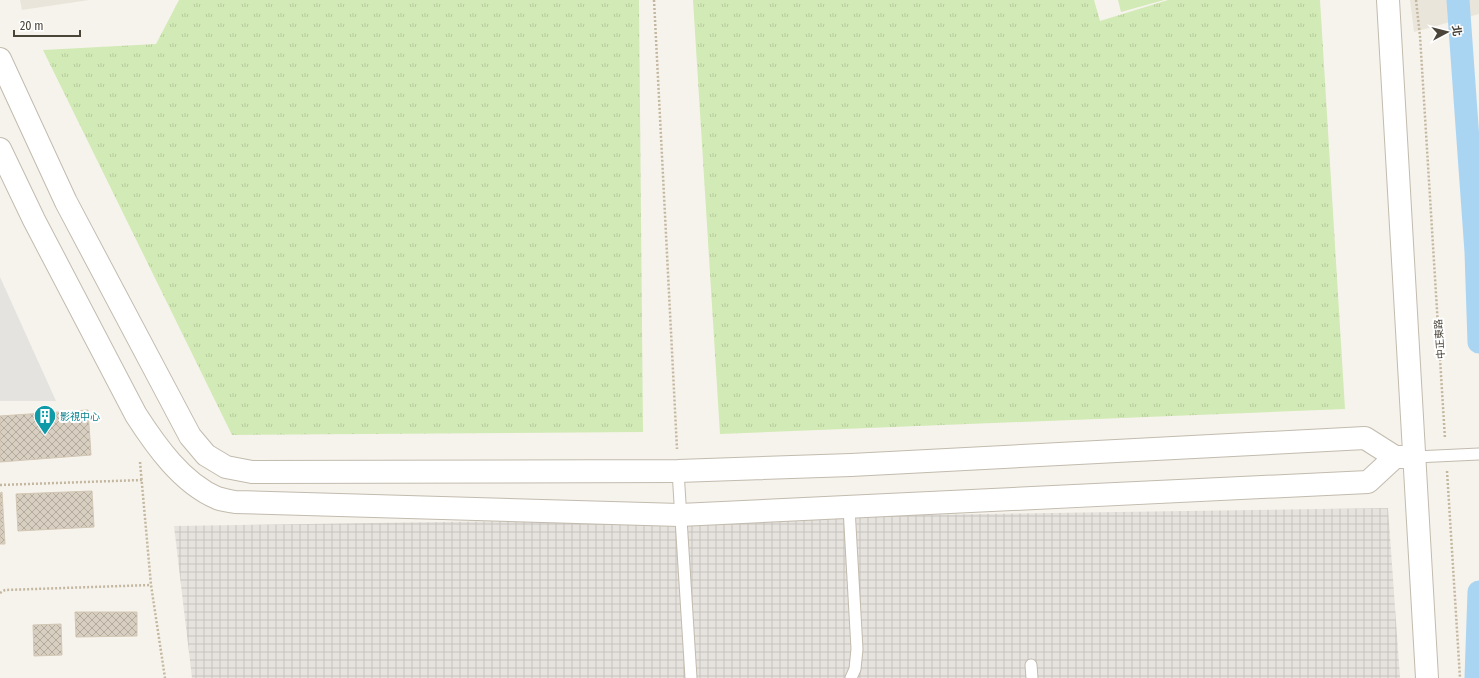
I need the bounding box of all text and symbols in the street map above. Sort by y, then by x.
scale bar [14,12,80,38]
north arrow [1427,12,1467,52]
text: 20 m [20,19,44,33]
text: 北 [1449,25,1464,37]
street label: 中正東路 [1433,319,1447,359]
building icon: 影視中心 [32,403,58,436]
place label: 影視中心 [60,411,100,423]

